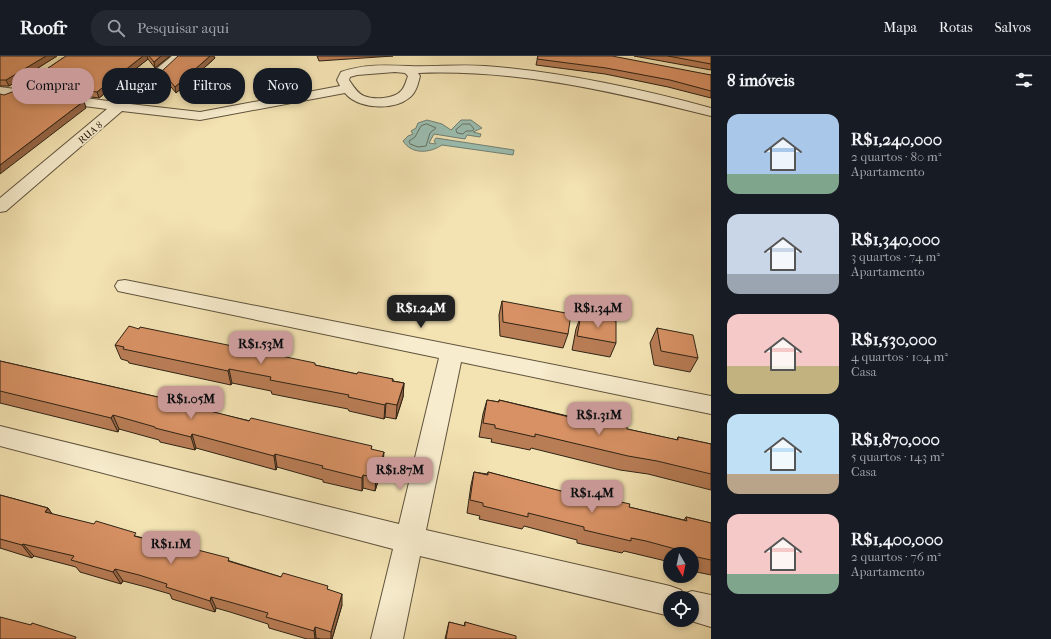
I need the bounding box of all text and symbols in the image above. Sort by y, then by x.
search box [91,10,371,46]
text: Roofr [20,17,67,39]
icon: search [105,17,127,39]
text: Pesquisar aqui [137,19,229,37]
text: Mapa [884,19,917,36]
text: Rotas [939,19,973,36]
text: Salvos [995,19,1031,36]
chip: Comprar [12,68,94,104]
chip: Alugar [102,68,171,104]
chip: Filtros [179,68,245,104]
chip: Novo [253,68,312,104]
icon: filters [1013,69,1035,91]
text: 8 imóveis [727,70,794,90]
street label: RUA 8 [76,119,105,146]
text: R$1,240,000 [851,129,942,149]
icon: home [759,130,807,178]
text: 2 quartos · 80 m² [851,149,941,164]
text: Apartamento [851,164,925,179]
text: R$1,340,000 [851,229,940,249]
icon: home [759,230,807,278]
text: 3 quartos · 74 m² [851,249,940,264]
text: Apartamento [851,264,925,279]
pin: R$1.24M [384,295,458,329]
pin: R$1.34M [561,295,635,329]
text: R$1.24M [396,300,446,315]
text: R$1.34M [574,300,622,315]
text: R$1,530,000 [851,329,937,349]
icon: home [759,330,807,378]
pin: R$1.53M [224,331,298,365]
text: R$1.53M [238,336,284,351]
text: 4 quartos · 104 m² [851,349,948,364]
text: Casa [851,364,877,379]
pin: R$1.05M [154,386,228,420]
text: R$1.05M [167,391,215,406]
pin: R$1.31M [562,402,636,436]
text: R$1.31M [576,407,622,422]
text: R$1,870,000 [851,429,940,449]
icon: home [759,430,807,478]
text: 5 quartos · 143 m² [851,449,944,464]
pin: R$1.87M [363,457,437,491]
text: R$1.87M [376,462,424,477]
text: Casa [851,464,877,479]
pin: R$1.4M [559,480,625,514]
text: R$1.4M [570,485,614,500]
text: R$1,400,000 [851,529,943,549]
icon: home [759,530,807,578]
pin: R$1.1M [138,531,204,565]
text: R$1.1M [151,536,191,551]
north arrow [663,547,699,583]
map controls [663,547,699,627]
text: 2 quartos · 76 m² [851,549,941,564]
text: Apartamento [851,564,925,579]
button: locate [663,591,699,627]

